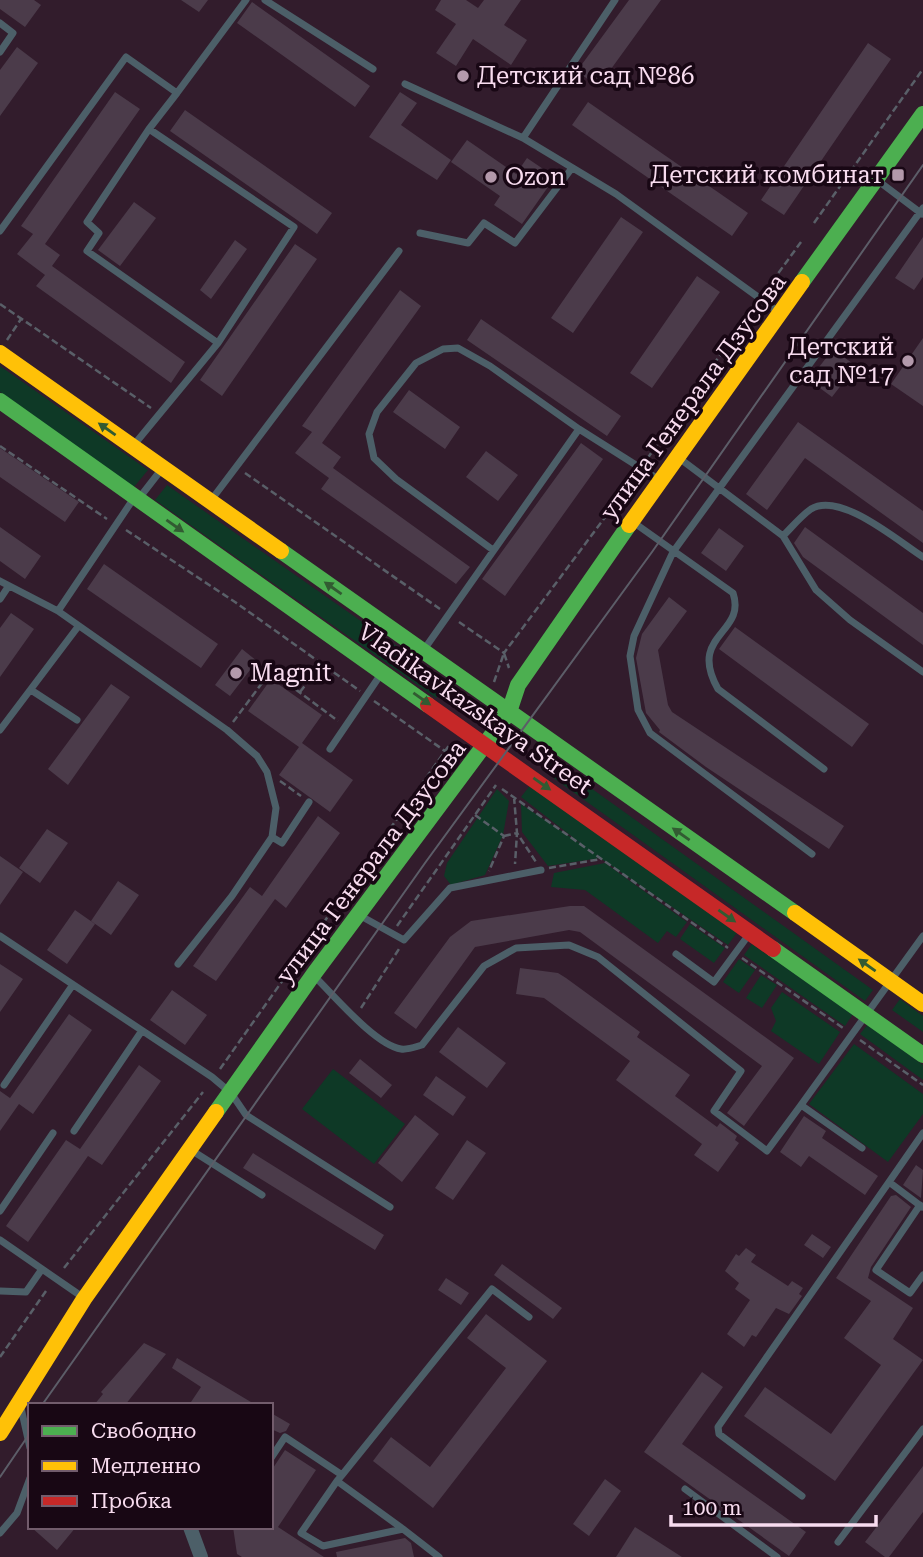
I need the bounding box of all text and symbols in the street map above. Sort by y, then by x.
place label: Детский сад №86 [477,62,694,90]
marker: Детский сад №86 [455,68,471,84]
place label: Детский комбинат [650,161,884,189]
place label: Ozon [505,163,566,191]
marker: Детский комбинат [890,167,906,183]
marker: Ozon [483,169,499,185]
street label: улица Генерала Дзусова [594,269,792,525]
place label: Детский сад №17 [788,333,894,389]
marker: Детский сад №17 [900,353,916,369]
one-way arrow [98,422,116,436]
one-way arrow [166,519,184,533]
one-way arrow [324,581,342,595]
street label: Vladikavkazskaya Street [352,617,598,801]
place label: Magnit [250,659,331,687]
marker: Magnit [228,665,244,681]
one-way arrow [413,692,431,706]
street label: улица Генерала Дзусова [270,735,472,989]
one-way arrow [533,777,551,791]
one-way arrow [672,827,690,841]
one-way arrow [718,909,736,923]
one-way arrow [858,958,876,972]
legend [28,1403,273,1529]
text: Свободно [91,1419,197,1443]
text: Медленно [91,1454,201,1478]
scale bar [671,1484,876,1528]
text: Пробка [91,1489,172,1513]
text: 100 m [682,1496,742,1520]

